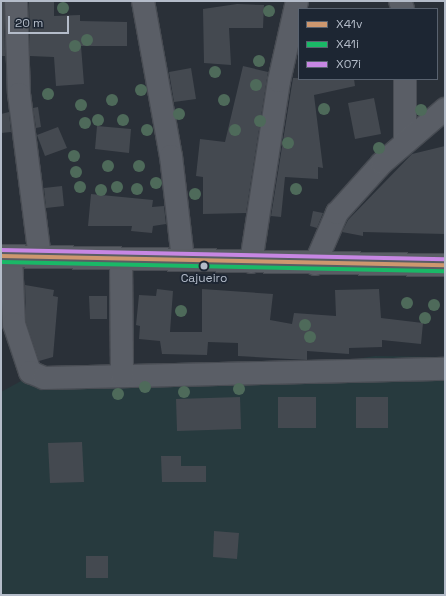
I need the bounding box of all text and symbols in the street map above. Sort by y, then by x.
scale bar [10,8,71,34]
legend [298,8,438,80]
text: 20 m [15,15,43,31]
text: X41v [336,16,362,32]
text: X41i [336,36,359,52]
text: X07i [336,56,361,72]
marker: Cajueiro [199,261,209,271]
place label: Cajueiro [181,272,227,286]

